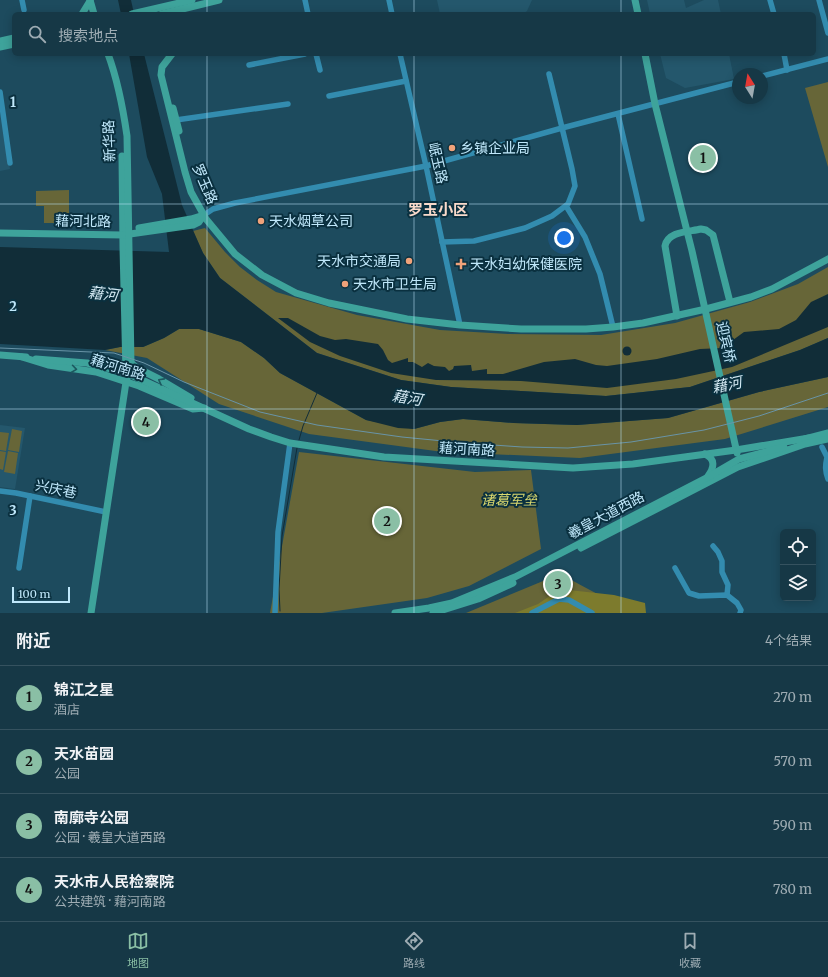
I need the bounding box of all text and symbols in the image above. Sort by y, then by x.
search box [12,12,816,56]
icon: search [26,23,48,45]
text: 搜索地点 [58,26,118,45]
north arrow [732,68,768,104]
text: 1 [10,94,16,111]
street label: 新华路 [99,120,119,162]
place label: 乡镇企业局 [460,139,530,157]
street label: 岷玉路 [425,141,451,185]
marker: 乡镇企业局 [447,143,457,153]
pin: 1 [690,143,716,173]
street label: 罗玉路 [189,161,221,207]
district label: 罗玉小区 [408,200,468,219]
street label: 藉河北路 [55,212,111,230]
place label: 天水烟草公司 [269,212,353,230]
marker: 天水烟草公司 [256,216,266,226]
your location [554,228,574,248]
place label: 天水市交通局 [317,252,401,270]
place label: 天水妇幼保健医院 [470,255,582,273]
marker: 天水市交通局 [404,256,414,266]
marker: 天水妇幼保健医院 [455,258,467,270]
place label: 天水市卫生局 [353,275,437,293]
marker: 天水市卫生局 [340,279,350,289]
water label: 藉河 [87,282,122,305]
text: 2 [9,298,17,315]
street label: 迎宾桥 [713,320,739,364]
street label: 藉河南路 [89,350,147,384]
one-way arrow [71,364,77,373]
water label: 藉河 [710,371,746,397]
one-way arrow [158,378,166,385]
water label: 藉河 [391,386,426,410]
pin: 4 [133,407,159,437]
street label: 藉河南路 [439,439,495,459]
street label: 兴庆巷 [34,476,78,502]
street label: 羲皇大道西路 [565,487,647,543]
park label: 诸葛军垒 [481,491,538,509]
text: 3 [9,502,17,519]
pin: 2 [374,506,400,536]
map controls [780,529,816,601]
button: locate [780,529,816,565]
button: layers [780,565,816,601]
pin: 3 [545,569,571,599]
scale bar [12,585,70,604]
text: 100 m [18,587,50,601]
text: 附近 [16,630,50,652]
text: 4个结果 [765,632,812,649]
text: 锦江之星 [54,680,114,699]
text: 1 [26,689,32,706]
text: 270 m [773,689,812,706]
text: 酒店 [54,701,80,718]
text: 天水苗园 [54,744,114,763]
text: 2 [25,753,33,770]
text: 570 m [774,753,812,770]
text: 公园 [54,765,80,782]
text: 南廓寺公园 [54,808,129,827]
text: 3 [25,817,33,834]
text: 590 m [773,817,812,834]
text: 公园 · 羲皇大道西路 [54,829,166,846]
text: 天水市人民检察院 [54,872,174,891]
text: 4 [25,881,33,898]
text: 780 m [773,881,812,898]
text: 公共建筑 · 藉河南路 [54,893,166,910]
tab: 地图 [127,930,149,970]
tab: 路线 [403,930,425,970]
tab: 收藏 [679,930,701,970]

